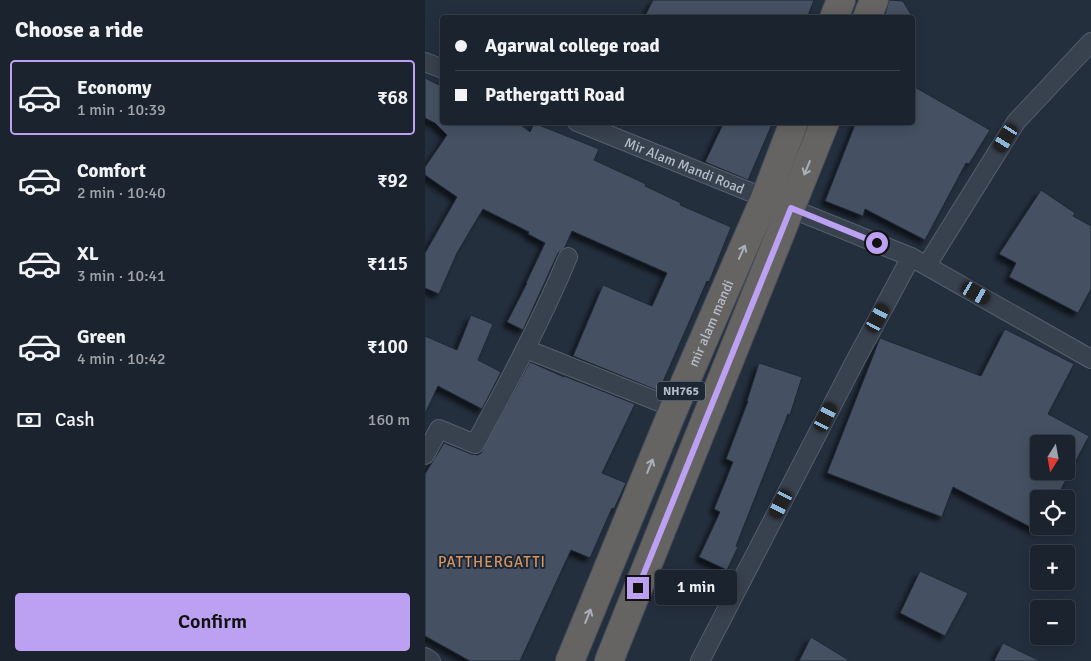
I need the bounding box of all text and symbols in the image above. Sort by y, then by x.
text: Choose a ride [15,16,143,43]
text: Agarwal college road [485,34,660,58]
icon: car [17,75,62,120]
text: Economy [77,76,151,100]
text: Pathergatti Road [485,83,625,107]
text: ₹68 [377,86,408,110]
text: 1 min · 10:39 [77,100,166,120]
car [991,121,1020,155]
street label: Mir Alam Mandi Road [622,134,747,198]
icon: car [17,158,62,203]
text: Comfort [77,159,146,183]
one-way arrow [801,160,811,175]
text: ₹92 [377,169,408,193]
text: 2 min · 10:40 [77,183,166,203]
route start [866,232,888,254]
icon: car [17,241,62,286]
text: XL [77,242,99,266]
one-way arrow [737,245,747,260]
text: ₹115 [367,252,408,276]
text: 3 min · 10:41 [77,266,166,286]
street label: mir alam mandi [685,277,737,369]
car [959,279,992,307]
car [864,301,891,335]
icon: car [17,324,62,369]
text: Green [77,325,126,349]
text: ₹100 [367,335,408,359]
text: 4 min · 10:42 [77,349,166,369]
road number: NH765 [657,382,705,401]
car [812,400,839,434]
icon: cash [15,406,43,434]
text: Cash [55,408,95,432]
text: 160 m [368,410,410,430]
north arrow [1030,435,1075,480]
map controls [1030,435,1075,645]
one-way arrow [646,459,656,474]
car [767,487,794,521]
button: locate [1030,490,1075,535]
button: + [1030,545,1075,590]
district label: PATTHERGATTI [438,553,546,571]
callout: 1 min [655,570,738,606]
route end [627,577,649,599]
text: 1 min [677,577,715,597]
button: Confirm [15,593,410,651]
button: − [1030,600,1075,645]
one-way arrow [584,609,594,624]

